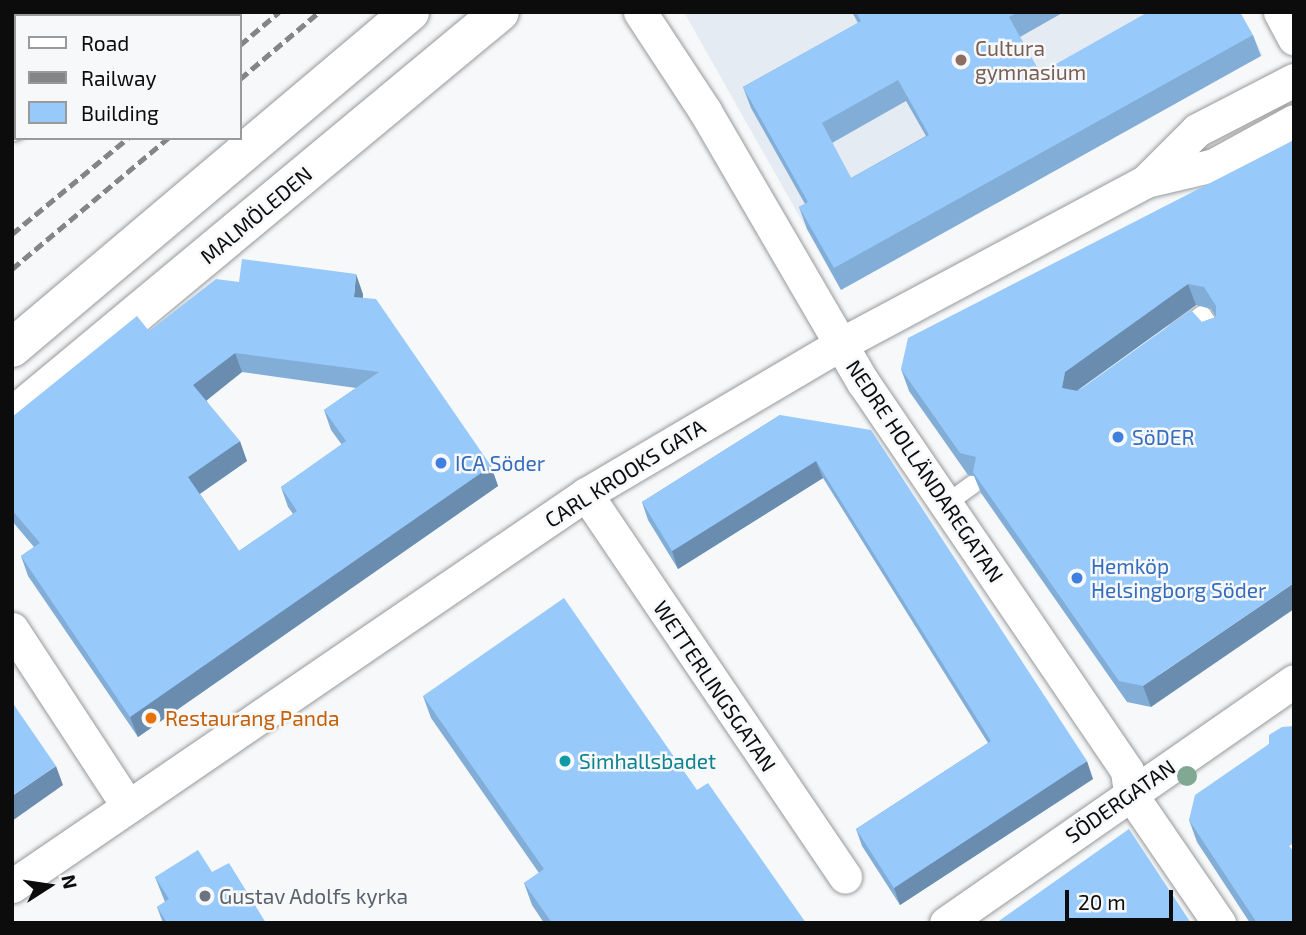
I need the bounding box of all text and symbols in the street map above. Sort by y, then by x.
legend [14,14,242,140]
text: Road [81,30,129,55]
place label: Cultura gymnasium [975,35,1086,85]
marker: Cultura gymnasium [953,52,969,68]
text: Railway [81,65,157,90]
text: Building [81,100,159,125]
street label: MALMÖLEDEN [195,161,317,269]
street label: NEDRE HOLLÄNDAREGATAN [841,355,1009,587]
street label: CARL KROOKS GATA [540,413,710,533]
place label: SöDER [1132,424,1194,450]
marker: SöDER [1110,429,1126,445]
place label: ICA Söder [455,450,546,476]
marker: ICA Söder [433,455,449,471]
place label: Hemköp Helsingborg Söder [1091,553,1266,603]
marker: Hemköp Helsingborg Söder [1069,570,1085,586]
street label: WETTERLINGSGATAN [648,596,782,776]
place label: Restaurang Panda [165,705,339,731]
marker: Restaurang Panda [143,710,159,726]
place label: Simhallsbadet [579,748,716,774]
marker: Simhallsbadet [557,753,573,769]
street label: SÖDERGATAN [1060,754,1180,848]
north arrow [14,851,84,921]
text: N [57,872,83,891]
scale bar [1068,876,1176,920]
place label: Gustav Adolfs kyrka [219,883,409,909]
marker: Gustav Adolfs kyrka [197,888,213,904]
text: 20 m [1078,889,1126,914]

